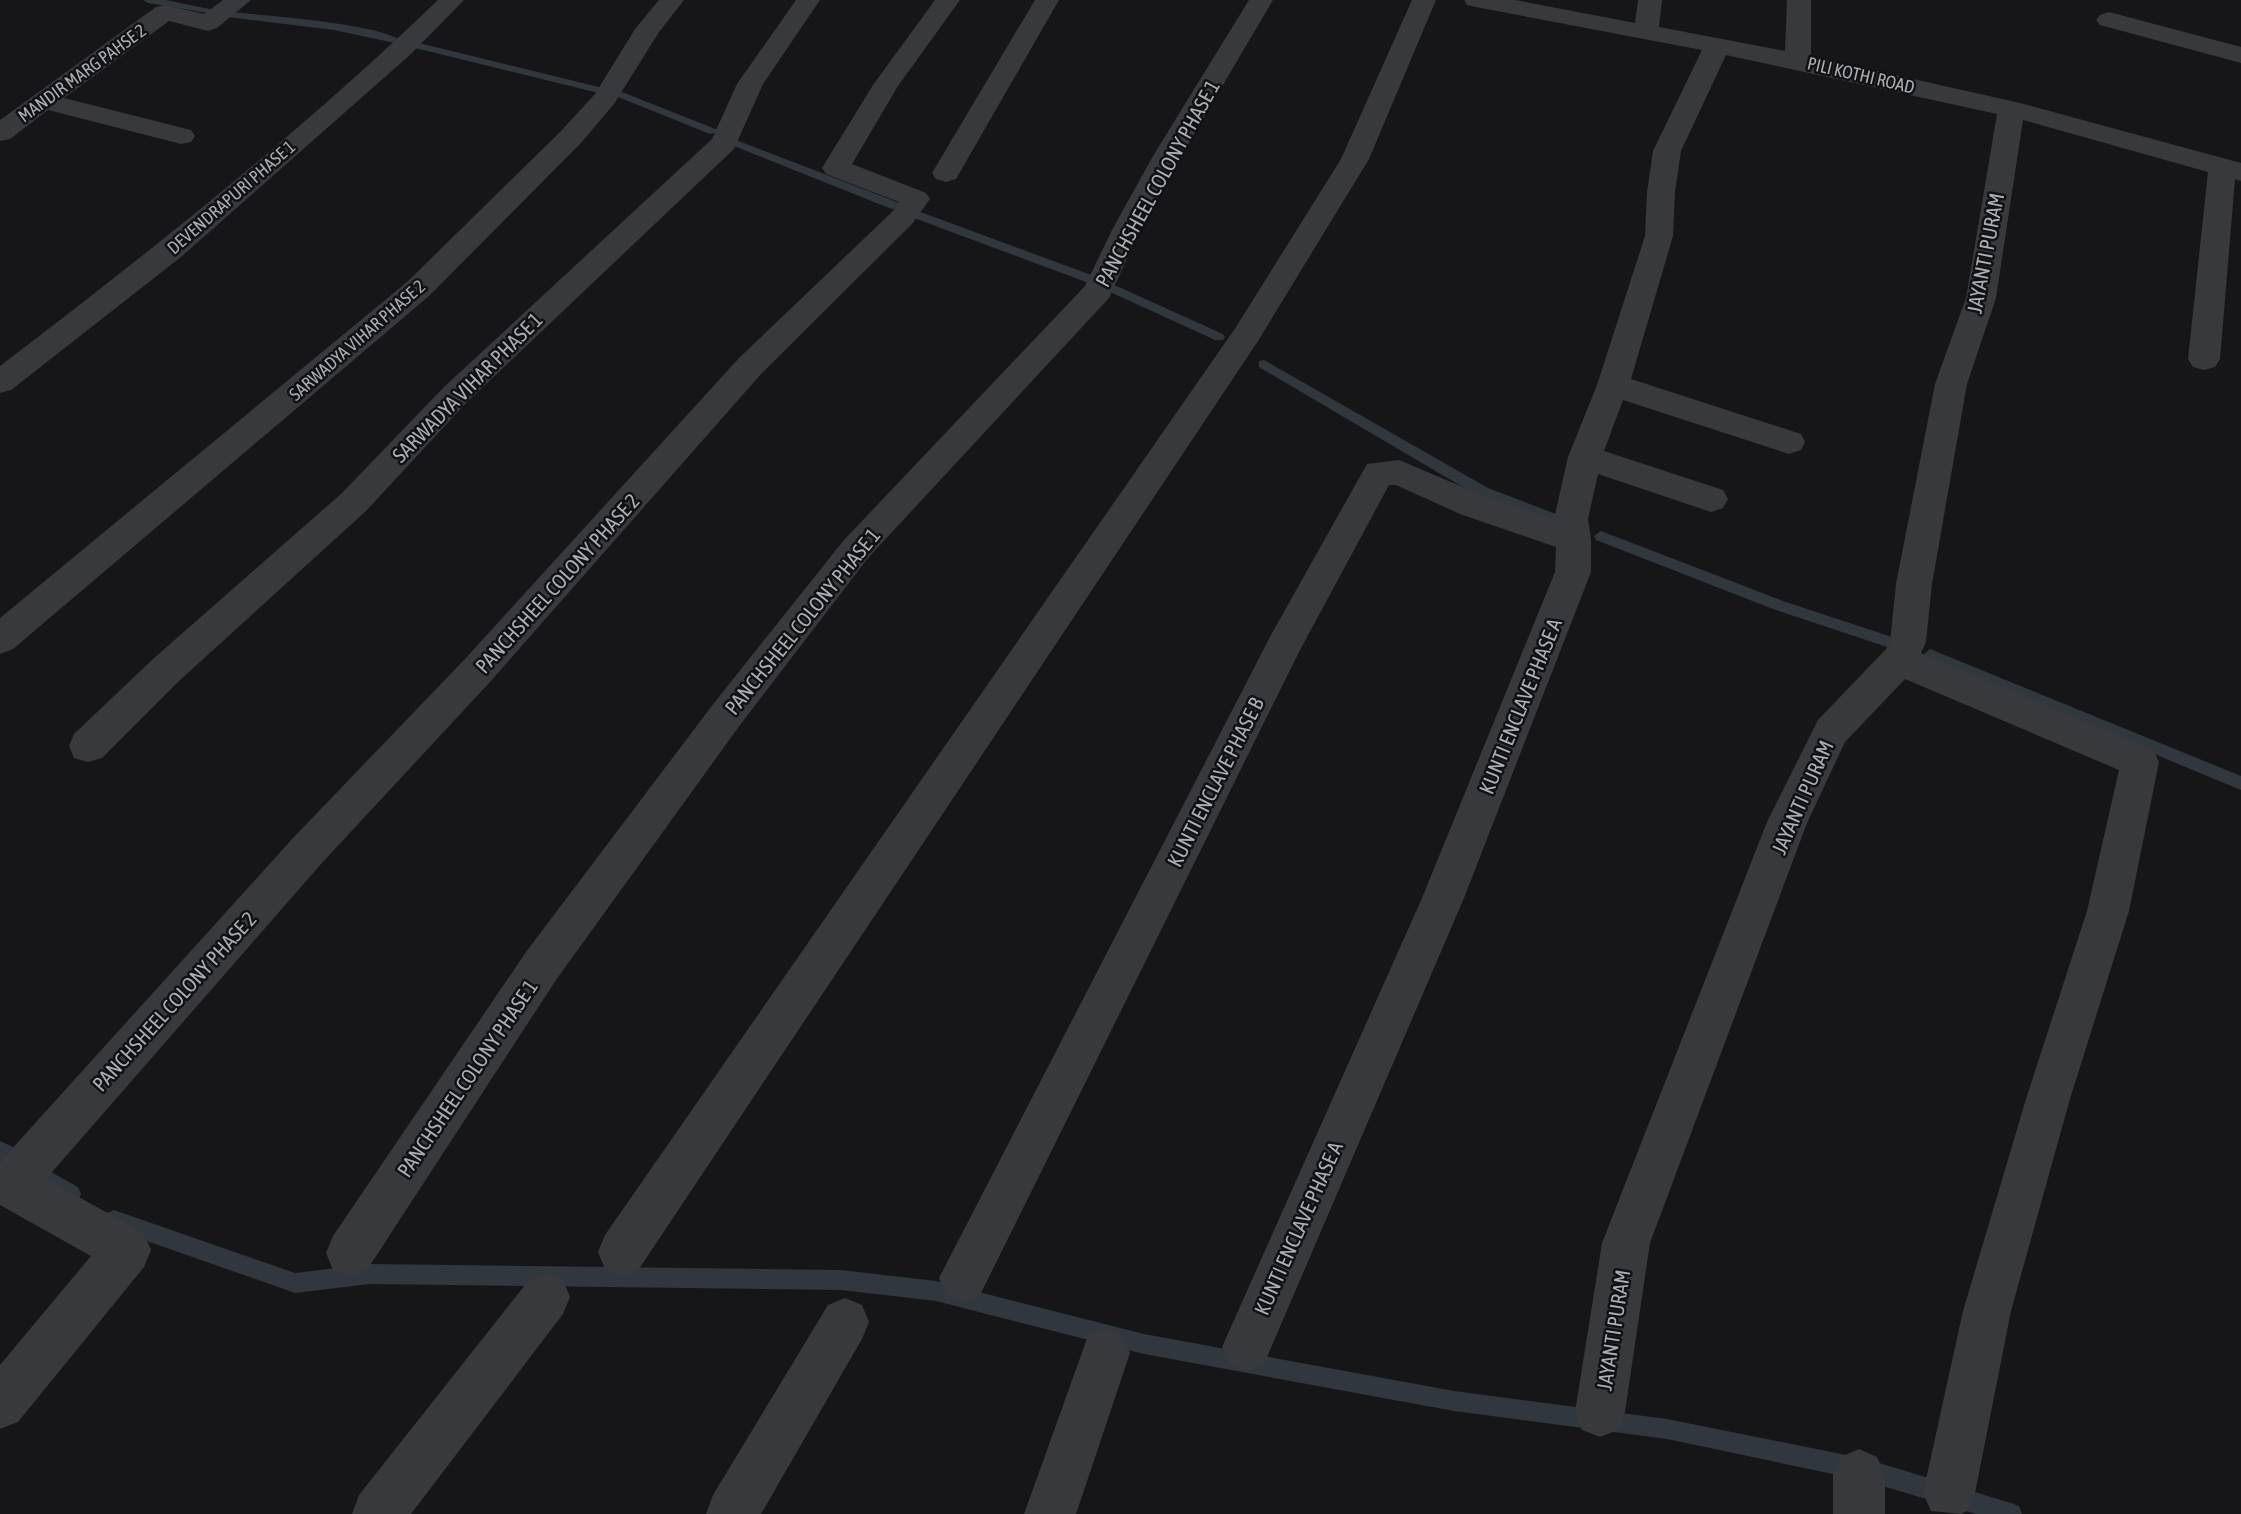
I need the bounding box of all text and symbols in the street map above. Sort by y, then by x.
street label: MANDIR MARG PAHSE 2 [14,20,150,126]
street label: PILI KOTHI ROAD [1805,52,1917,98]
street label: PANCHSHEEL COLONY PHASE 1 [1090,75,1224,291]
street label: DEVENDRAPURI PHASE 1 [163,136,299,258]
street label: JAYANTI PURAM [1962,191,2008,315]
street label: SARWADYA VIHAR PHASE 2 [285,275,429,405]
street label: SARWADYA VIHAR PHASE 1 [387,307,547,467]
street label: PANCHSHEEL COLONY PHASE 2 [470,488,644,678]
street label: PANCHSHEEL COLONY PHASE 1 [719,523,885,719]
street label: KUNTI ENCLAVE PHASE A [1474,614,1566,797]
street label: KUNTI ENCLAVE PHASE B [1162,693,1268,871]
street label: JAYANTI PURAM [1766,736,1838,858]
street label: PANCHSHEEL COLONY PHASE 2 [87,906,261,1096]
street label: PANCHSHEEL COLONY PHASE 1 [392,975,542,1181]
street label: KUNTI ENCLAVE PHASE A [1249,1137,1347,1318]
street label: JAYANTI PURAM [1592,1268,1634,1392]

